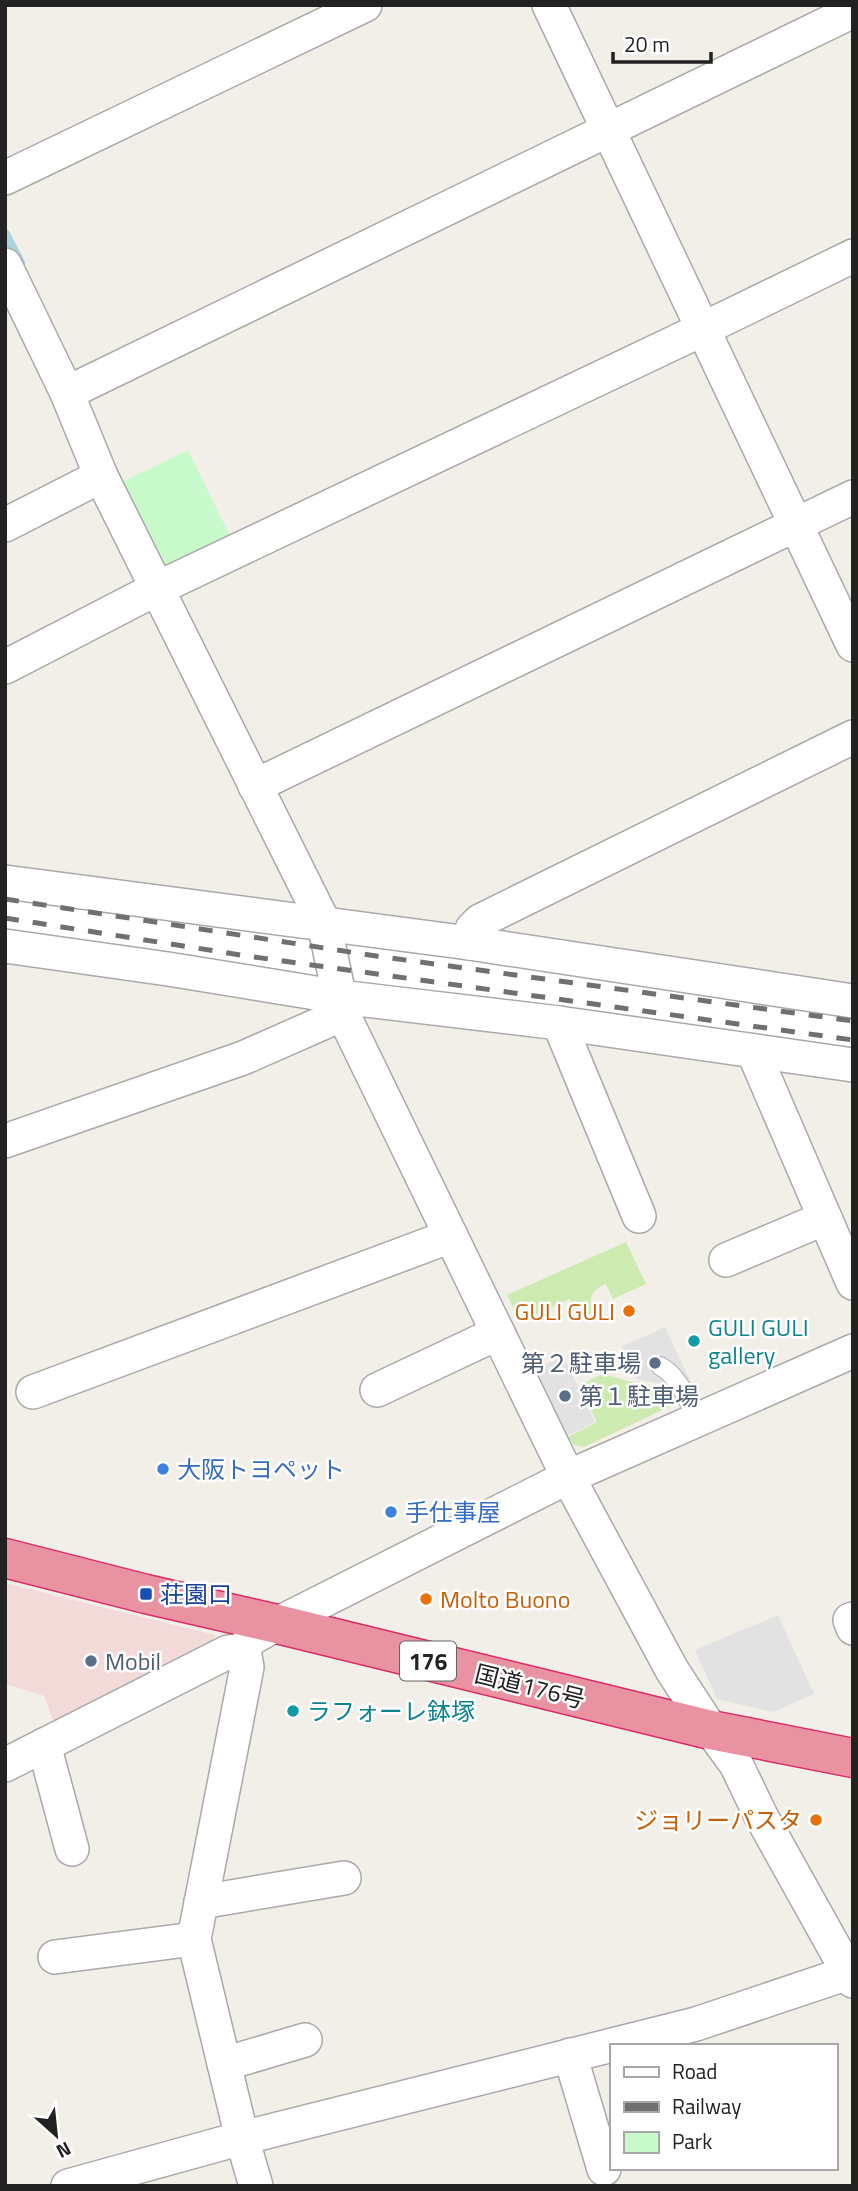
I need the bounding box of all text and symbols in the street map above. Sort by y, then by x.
scale bar [613,21,711,65]
text: 20 m [624,28,670,60]
place label: GULI GULI [514,1293,615,1329]
marker: GULI GULI [621,1303,637,1319]
place label: GULI GULI gallery [708,1309,809,1373]
marker: GULI GULI gallery [686,1333,702,1349]
place label: 第２駐車場 [521,1345,641,1381]
marker: 第２駐車場 [647,1355,663,1371]
place label: 第１駐車場 [579,1378,699,1414]
marker: 第１駐車場 [557,1388,573,1404]
place label: 大阪トヨペット [177,1451,345,1487]
marker: 大阪トヨペット [155,1461,171,1477]
place label: 手仕事屋 [405,1494,501,1530]
marker: 手仕事屋 [383,1504,399,1520]
place label: 荘園口 [160,1576,232,1612]
place label: Molto Buono [440,1581,570,1617]
marker: 荘園口 [138,1586,154,1602]
marker: Molto Buono [418,1591,434,1607]
road number: 176 [400,1642,456,1680]
place label: Mobil [105,1643,161,1679]
marker: Mobil [83,1653,99,1669]
street label: 国道176号 [471,1655,589,1717]
place label: ラフォーレ鉢塚 [307,1693,475,1729]
marker: ラフォーレ鉢塚 [285,1703,301,1719]
place label: ジョリーパスタ [634,1802,802,1838]
marker: ジョリーパスタ [808,1812,824,1828]
legend [610,2044,837,2170]
text: Road [672,2055,717,2087]
text: Railway [672,2090,741,2122]
north arrow [21,2100,91,2170]
text: Park [672,2125,712,2157]
text: N [51,2135,76,2167]

